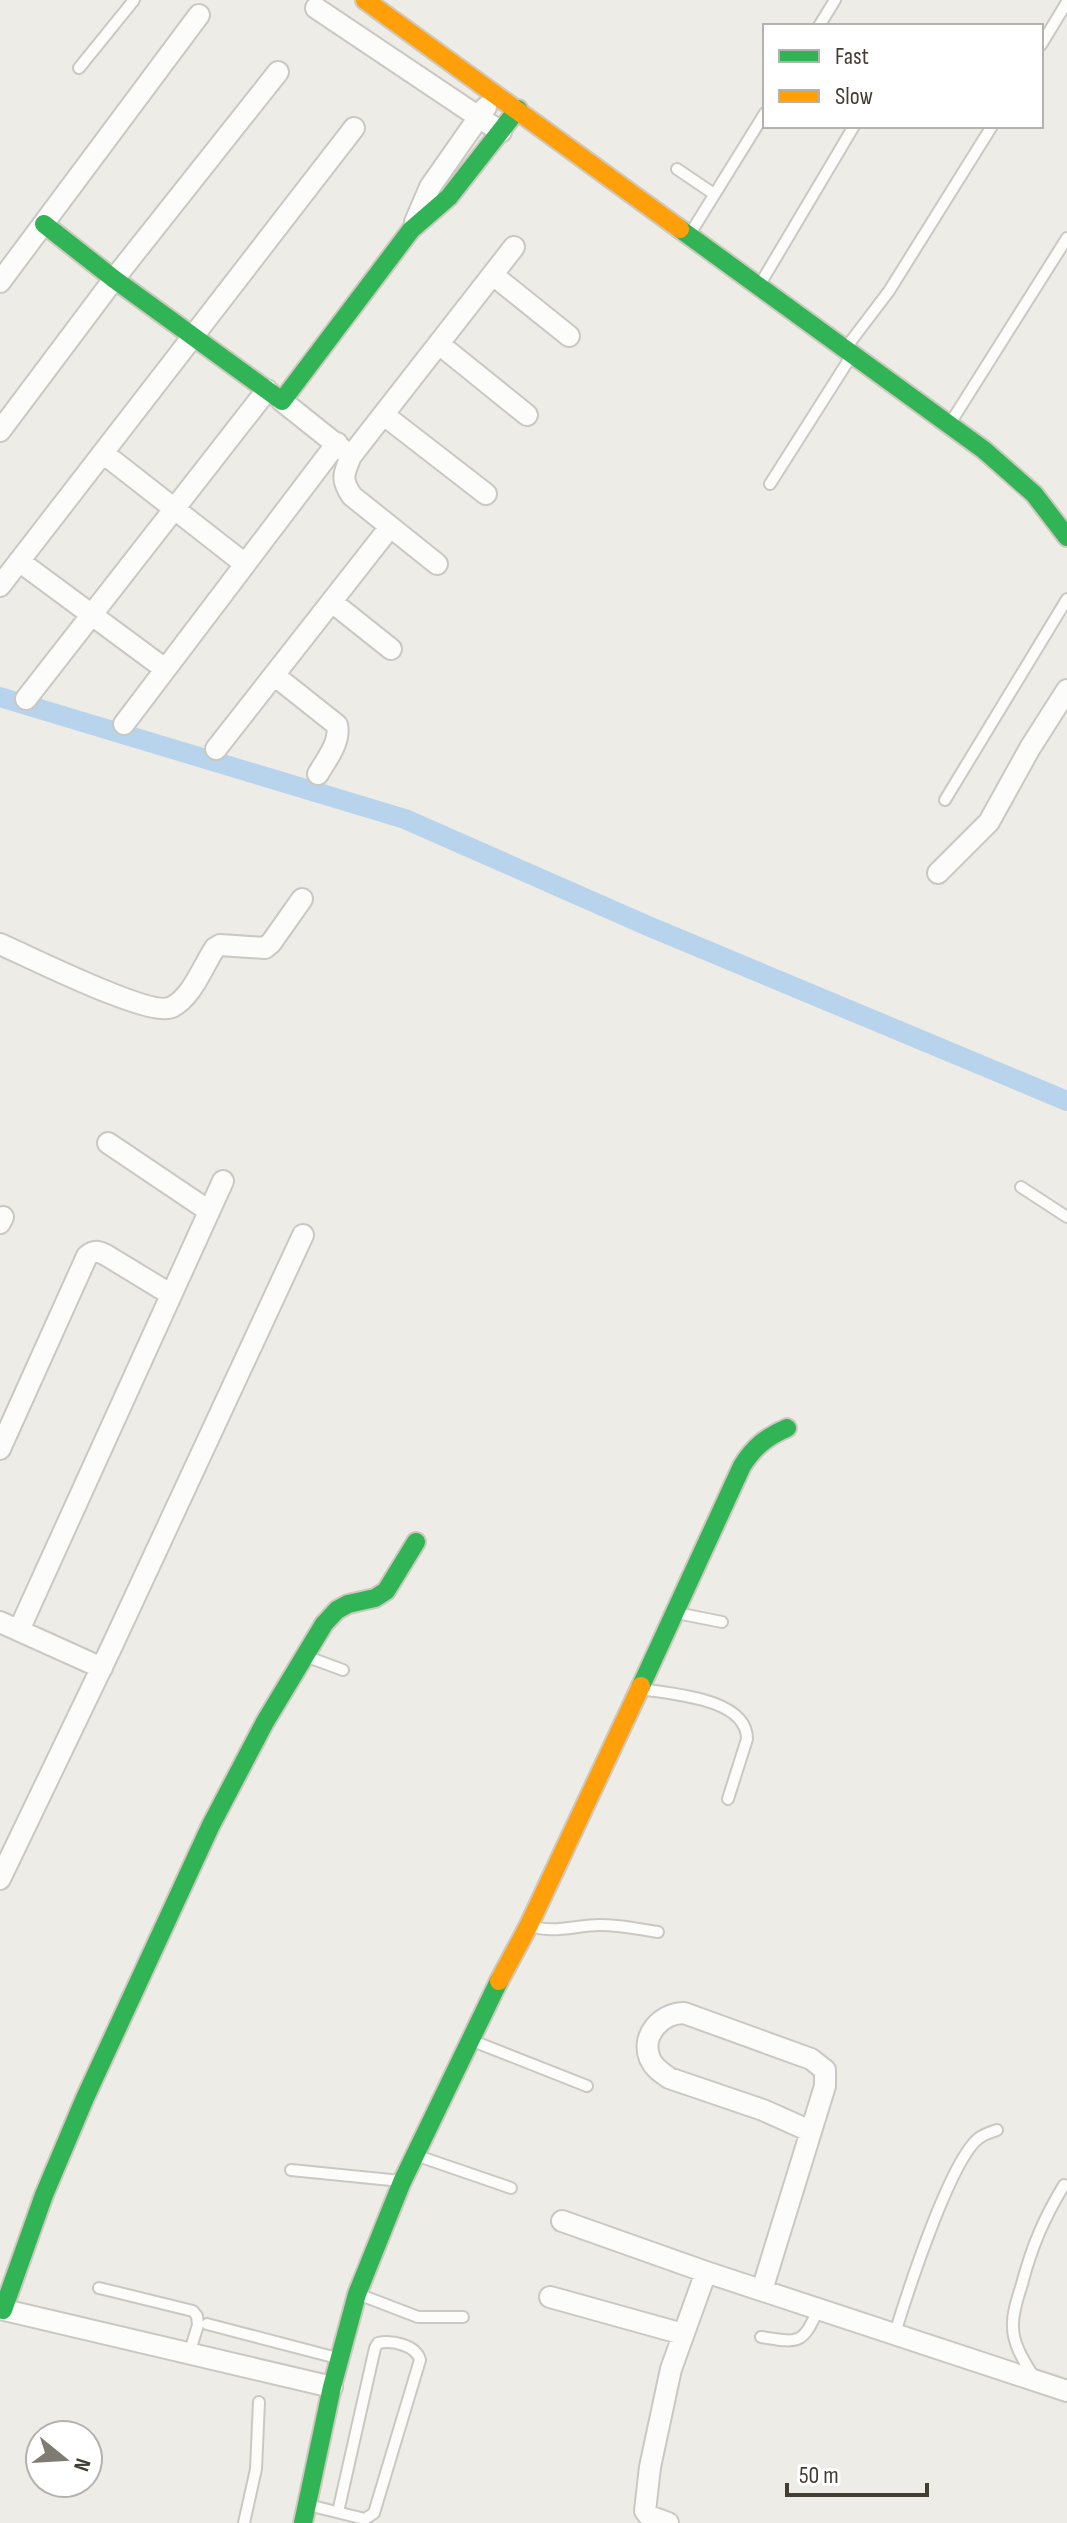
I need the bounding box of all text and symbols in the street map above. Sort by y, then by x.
legend [763,24,1043,128]
text: Fast [835,42,869,71]
text: Slow [835,82,873,111]
north arrow [24,2419,104,2499]
scale bar [787,2447,927,2497]
text: N [67,2455,96,2474]
text: 50 m [799,2461,839,2490]

